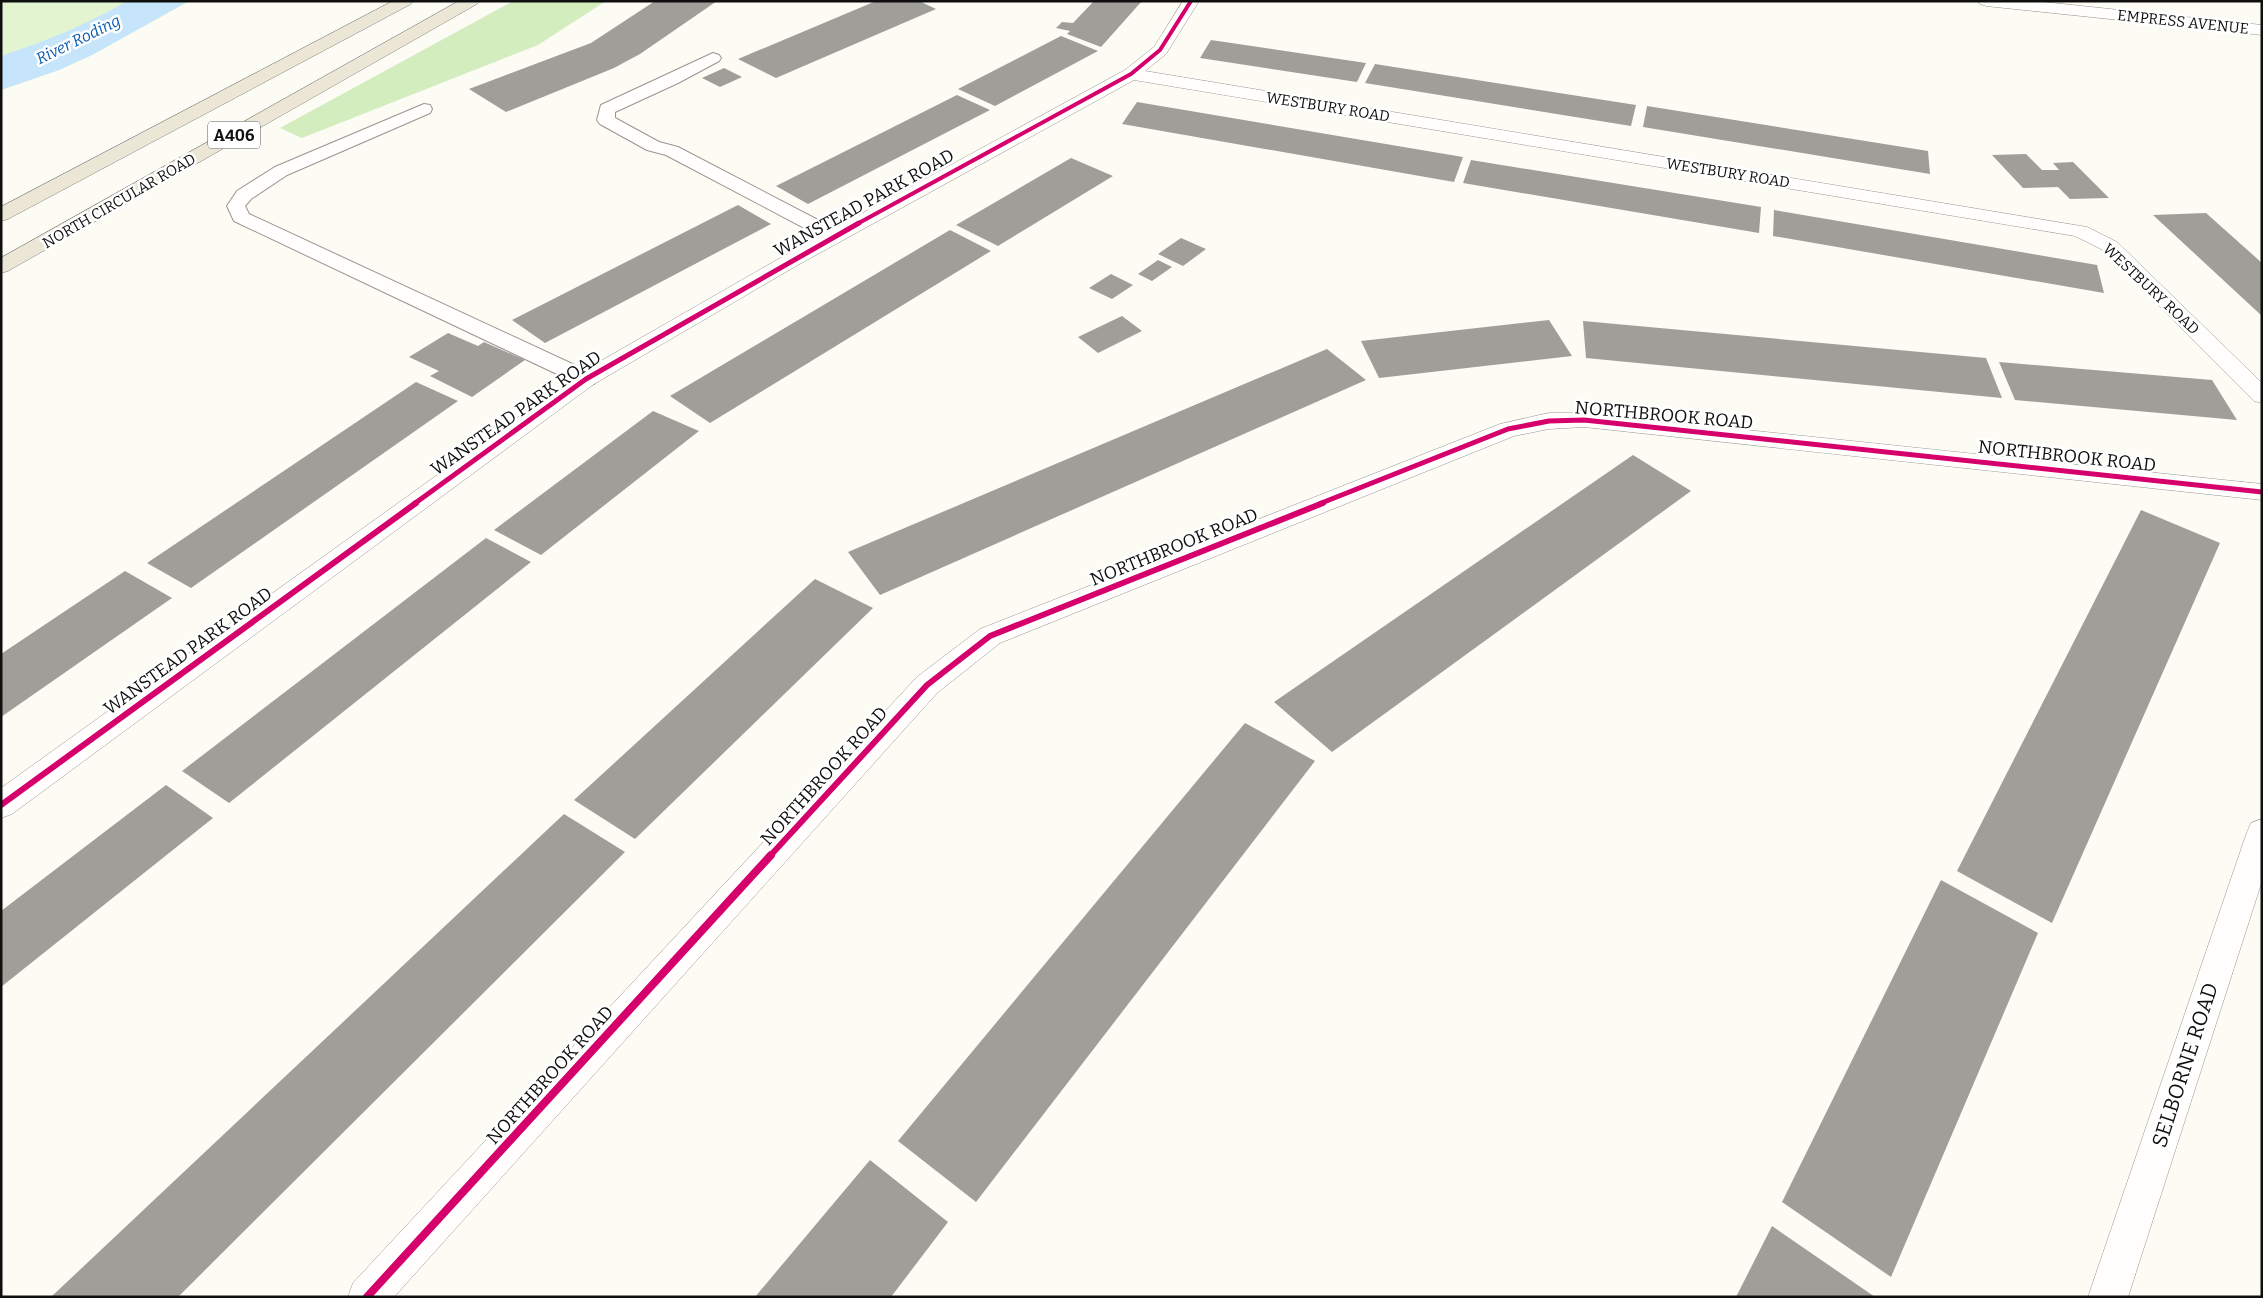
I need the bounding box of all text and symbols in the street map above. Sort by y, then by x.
street label: EMPRESS AVENUE [2116,6,2250,38]
water label: River Roding [33,11,123,68]
street label: WESTBURY ROAD [1265,88,1391,126]
road number: A406 [208,122,260,148]
street label: WANSTEAD PARK ROAD [770,144,958,262]
street label: NORTH CIRCULAR ROAD [39,150,199,252]
street label: WESTBURY ROAD [1665,154,1791,192]
street label: WESTBURY ROAD [2099,240,2203,338]
street label: WANSTEAD PARK ROAD [427,346,605,480]
street label: NORTHBROOK ROAD [1574,396,1754,434]
street label: NORTHBROOK ROAD [1977,436,2157,476]
street label: NORTHBROOK ROAD [1087,503,1261,591]
street label: WANSTEAD PARK ROAD [99,582,277,720]
street label: NORTHBROOK ROAD [756,702,892,850]
street label: SELBORNE ROAD [2146,980,2224,1150]
street label: NORTHBROOK ROAD [482,1001,618,1149]

